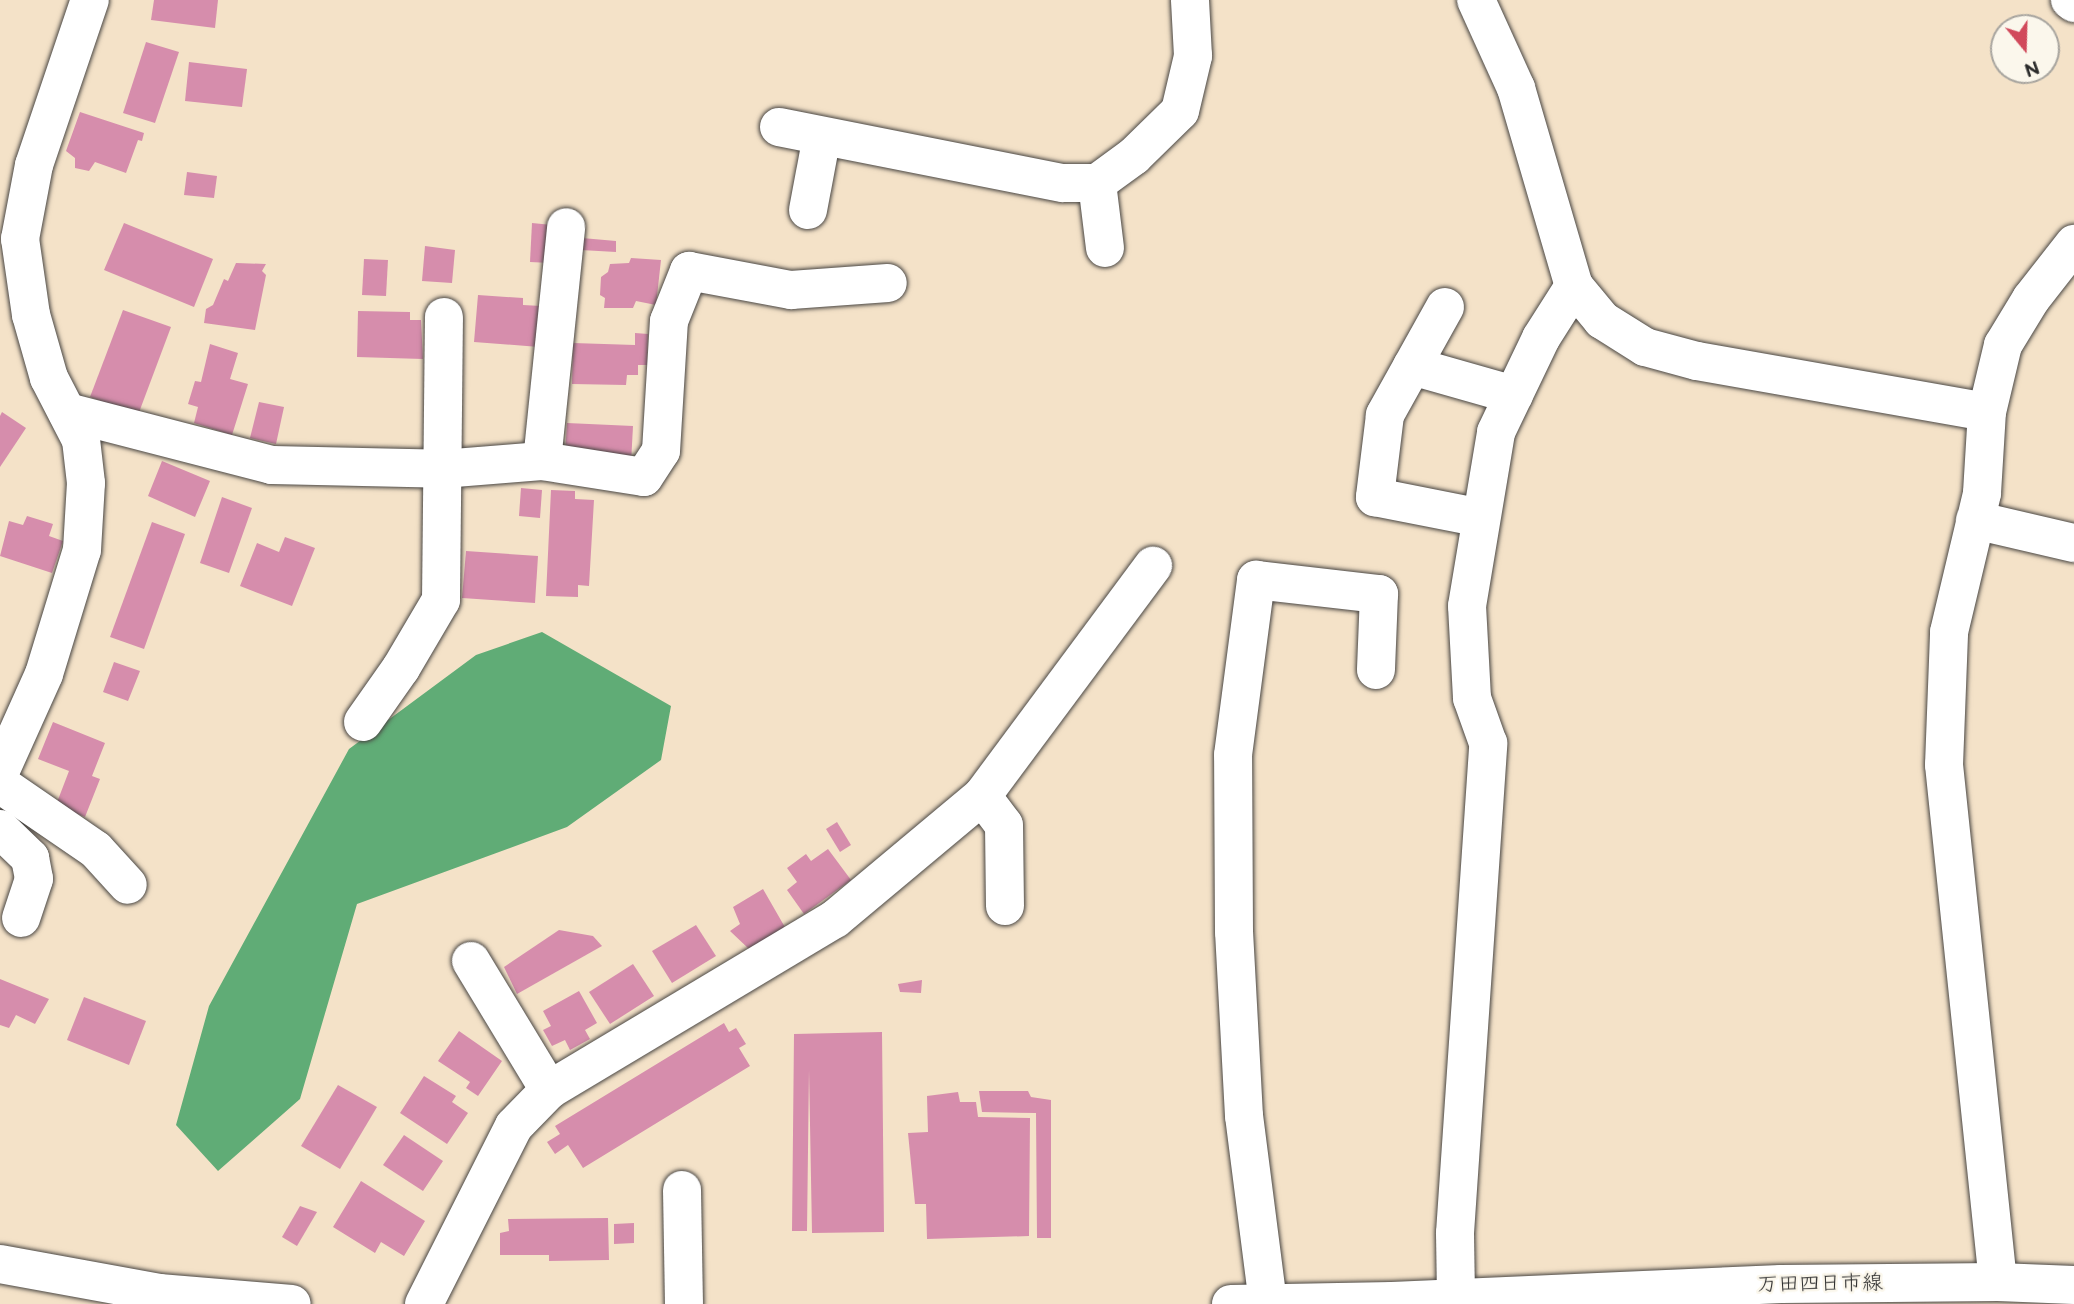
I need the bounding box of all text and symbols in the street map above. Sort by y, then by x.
north arrow [1990,14,2060,84]
text: N [2021,54,2042,81]
street label: 万田四日市線 [1757,1270,1883,1298]

